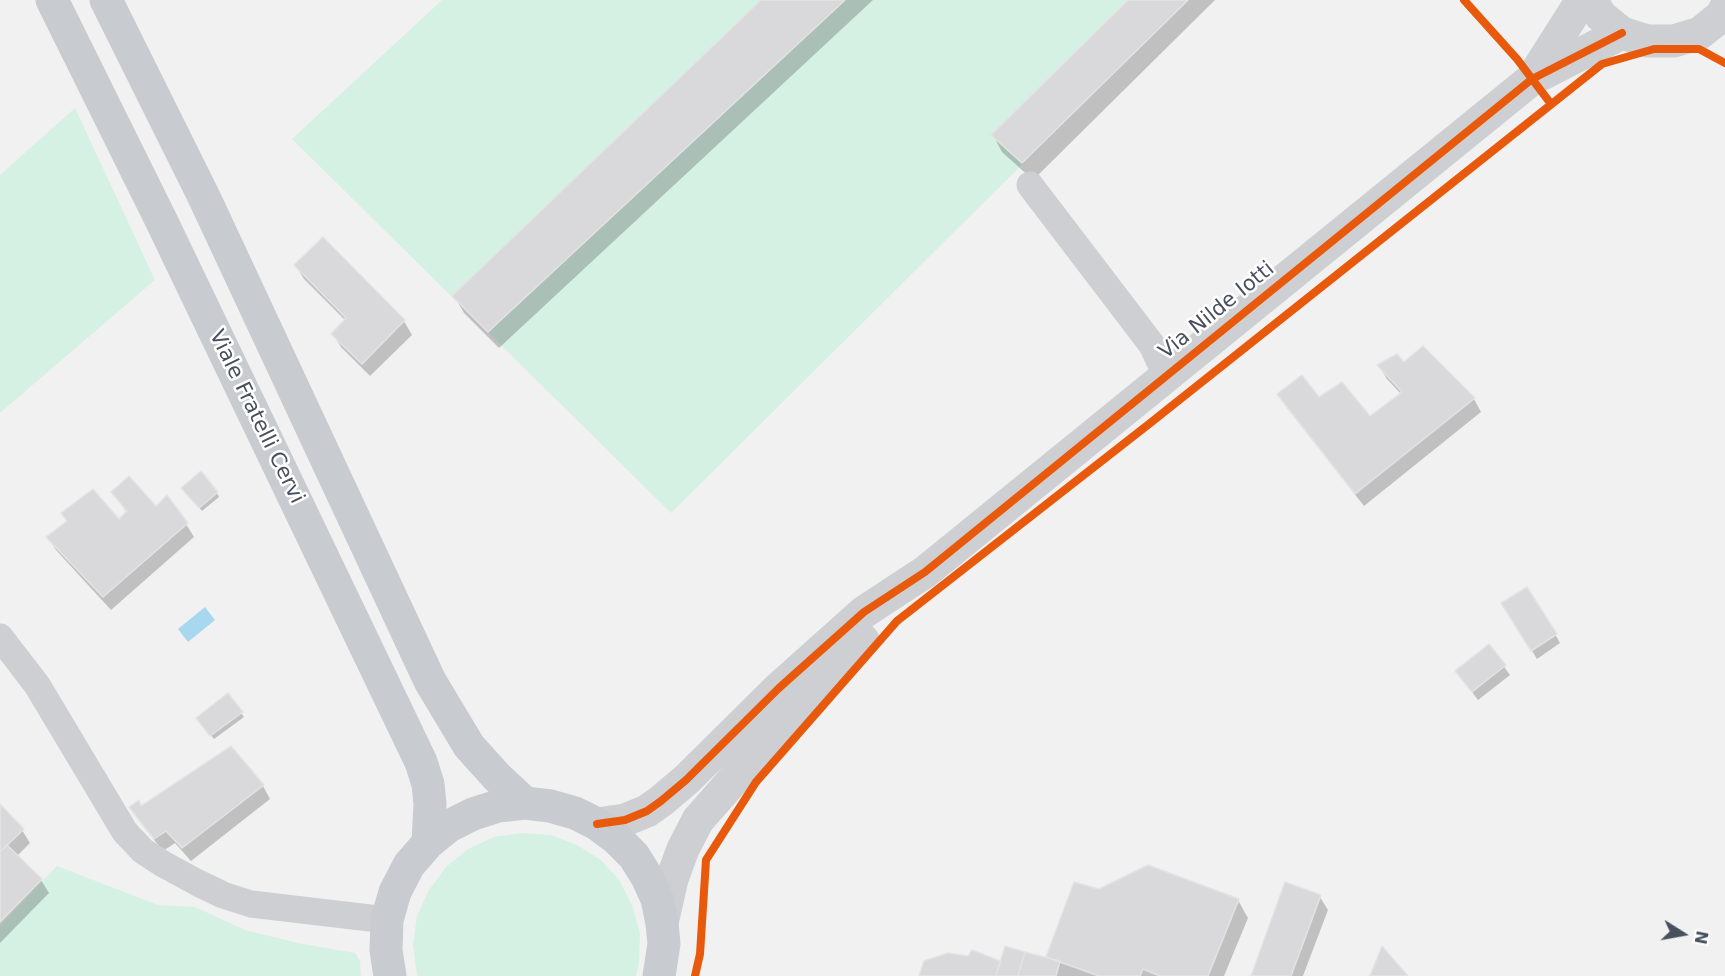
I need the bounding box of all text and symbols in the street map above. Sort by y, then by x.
street label: Via Nilde Iotti [1154,257,1280,365]
street label: Viale Fratelli Cervi [203,326,309,508]
north arrow [1653,904,1713,964]
text: N [1691,929,1712,946]

